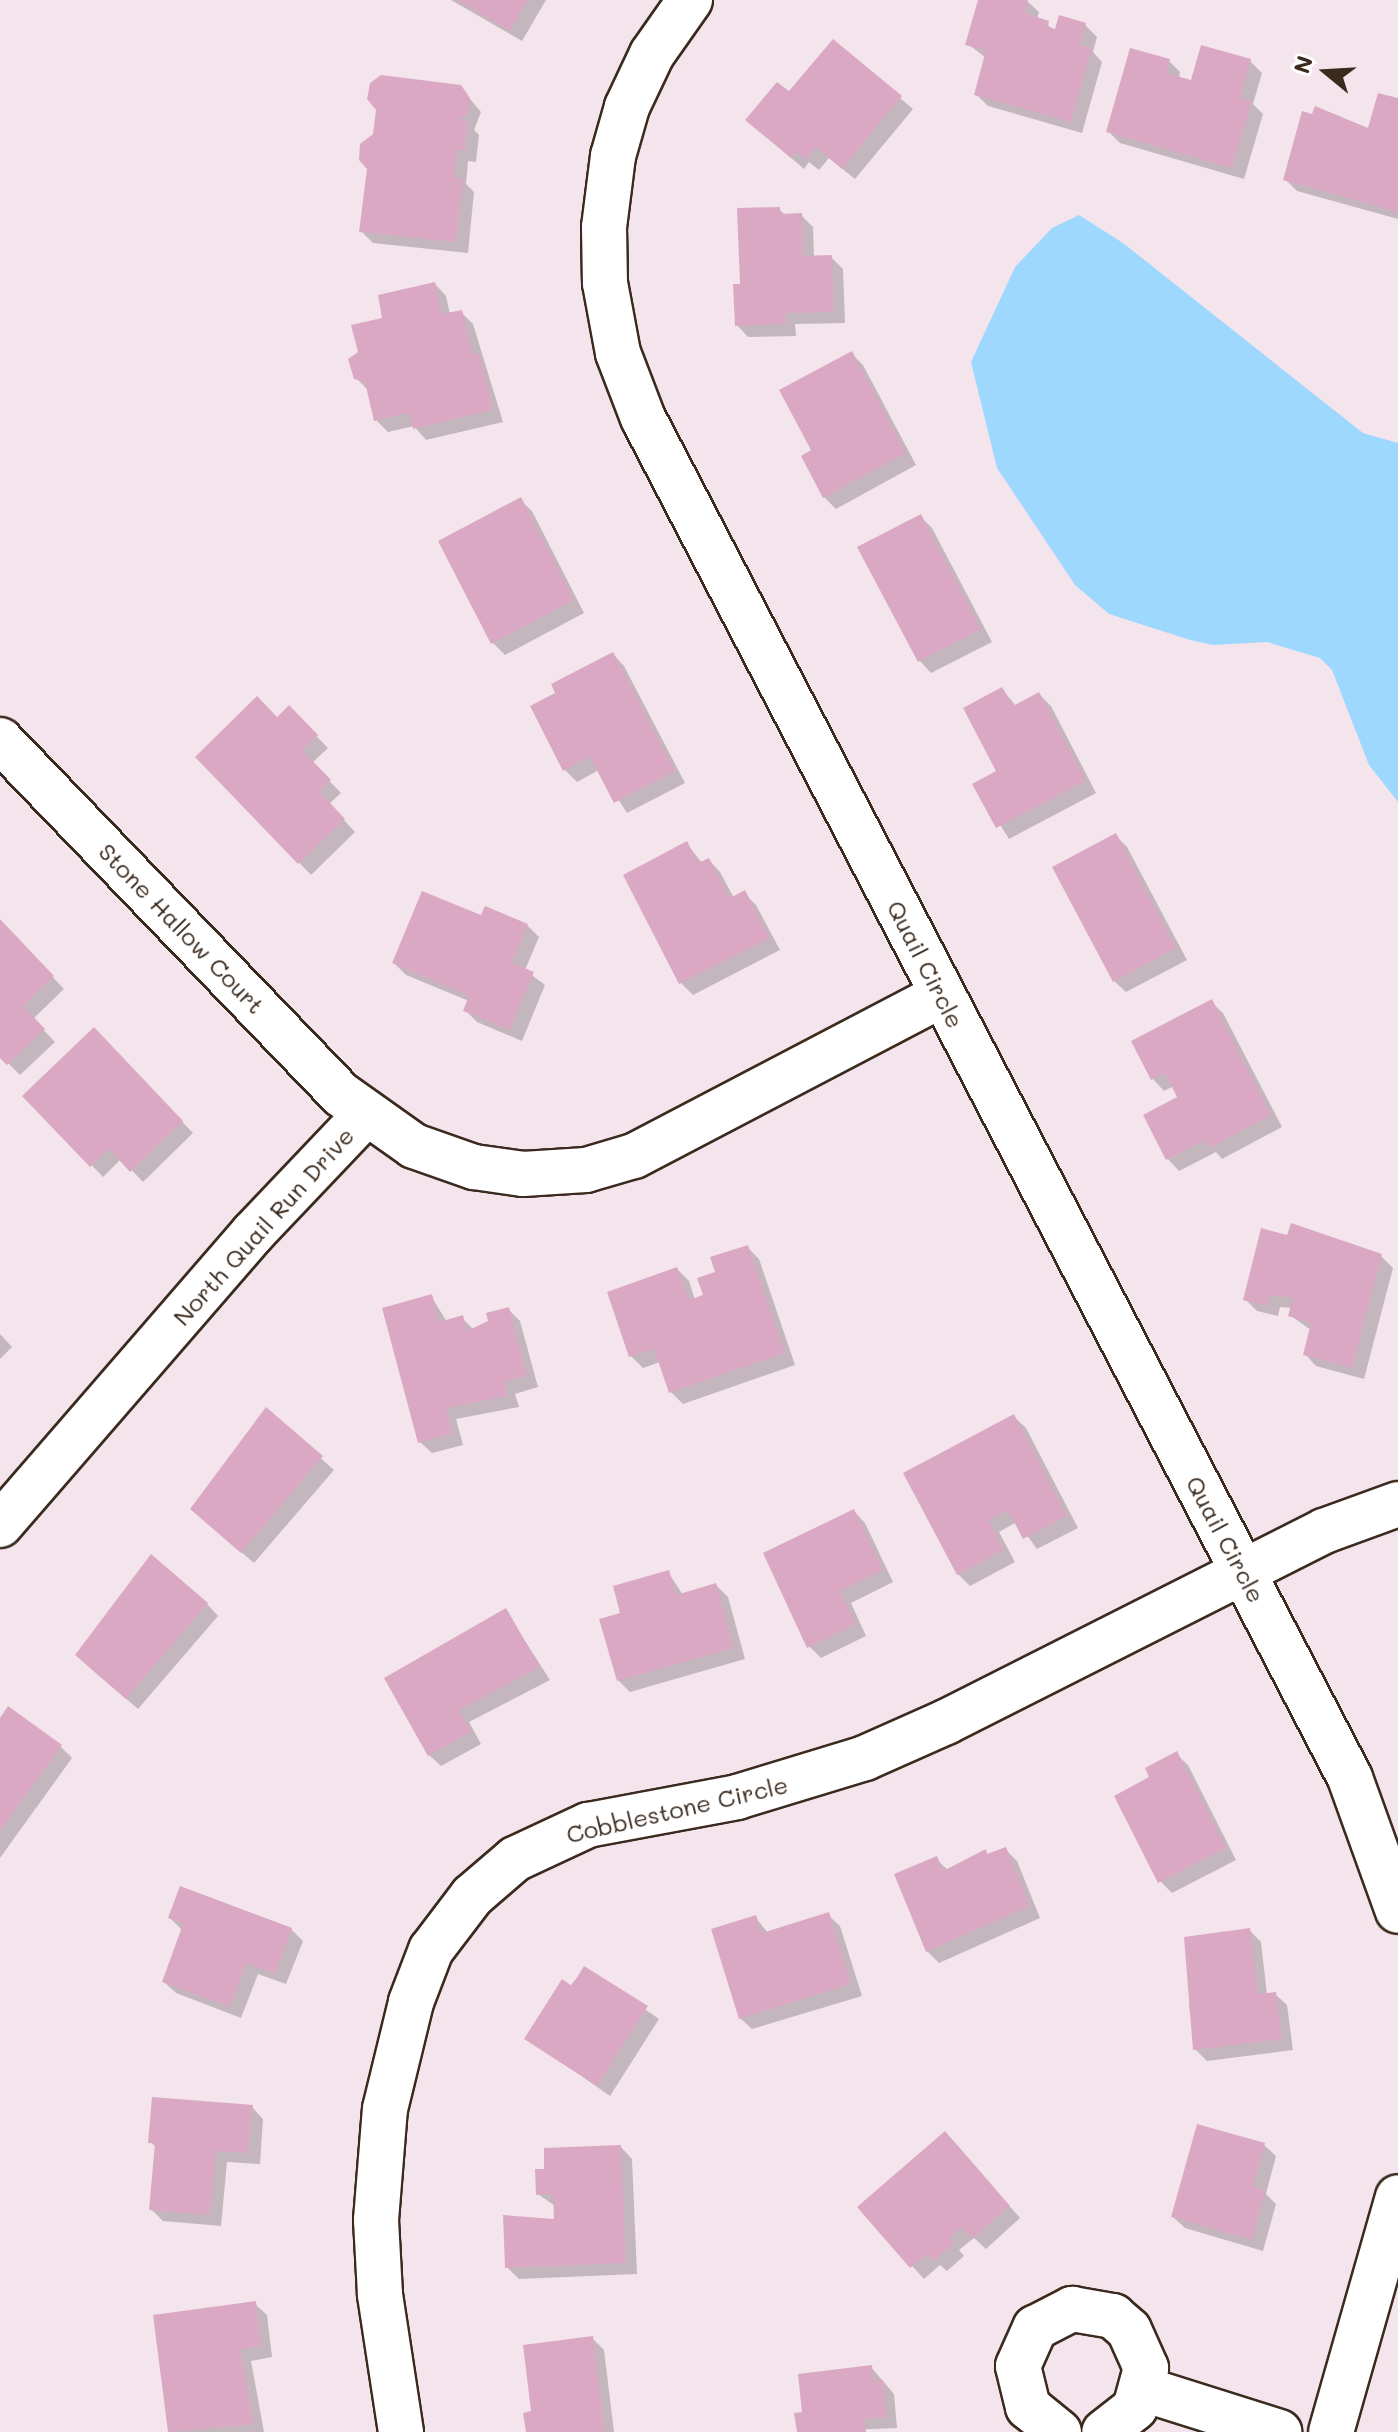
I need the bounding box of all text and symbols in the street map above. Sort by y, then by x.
north arrow [1286,32,1366,112]
text: N [1286,52,1319,77]
street label: Stone Hallow Court [93,837,271,1019]
street label: Quail Circle [882,895,970,1033]
street label: North Quail Run Drive [166,1121,360,1331]
street label: Quail Circle [1181,1471,1271,1607]
street label: Cobblestone Circle [563,1769,791,1849]

